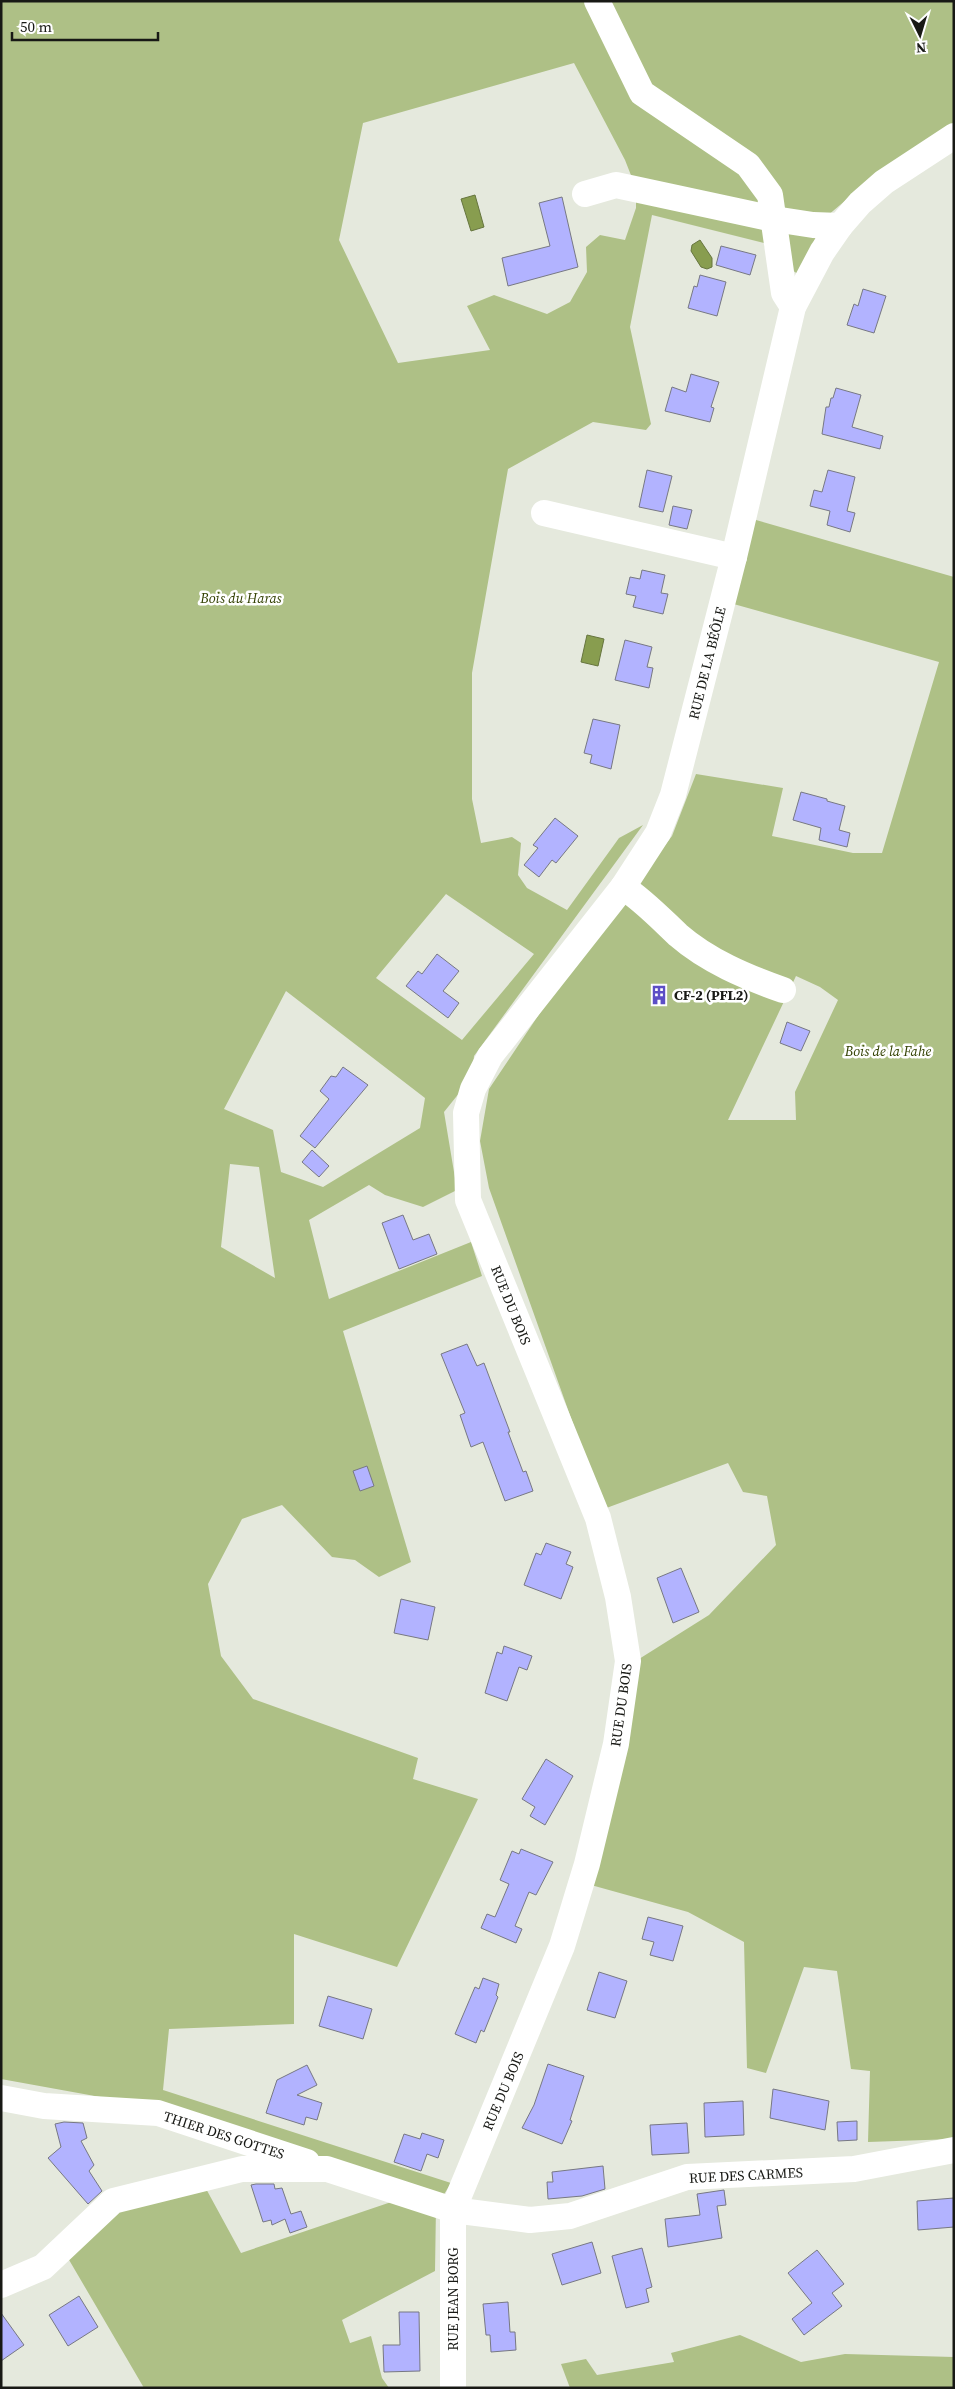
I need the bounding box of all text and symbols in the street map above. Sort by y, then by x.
scale bar [12,10,159,42]
north arrow [895,10,945,60]
text: 50 m [20,16,52,37]
text: N [915,38,927,58]
park label: Bois du Haras [199,588,283,608]
street label: RUE DE LA BÉÔLE [683,605,731,721]
building icon: CF-2 (PFL2) [648,984,670,1006]
place label: CF-2 (PFL2) [674,985,749,1005]
park label: Bois de la Fahe [844,1041,932,1061]
street label: RUE DU BOIS [486,1262,536,1348]
street label: RUE DU BOIS [605,1662,637,1748]
street label: RUE DU BOIS [477,2048,529,2134]
street label: THIER DES GOTTES [161,2106,287,2164]
street label: RUE DES CARMES [689,2162,803,2188]
street label: RUE JEAN BORG [443,2247,463,2351]

